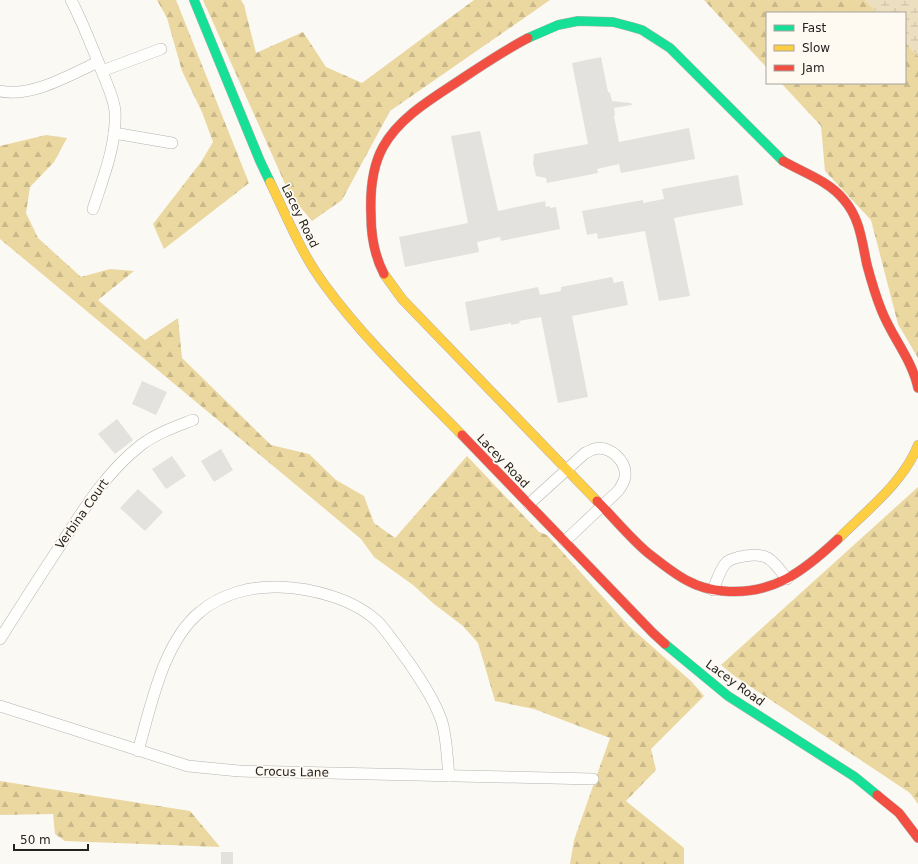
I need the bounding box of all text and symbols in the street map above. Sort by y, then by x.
legend [766,12,906,84]
text: Fast [802,21,826,35]
text: Slow [802,41,830,55]
text: Jam [801,61,825,75]
street label: Lacey Road [279,182,321,250]
street label: Lacey Road [474,431,532,491]
street label: Verbina Court [53,476,111,552]
street label: Lacey Road [703,657,767,709]
street label: Crocus Lane [255,764,329,780]
scale bar [14,826,88,852]
text: 50 m [20,833,51,847]

